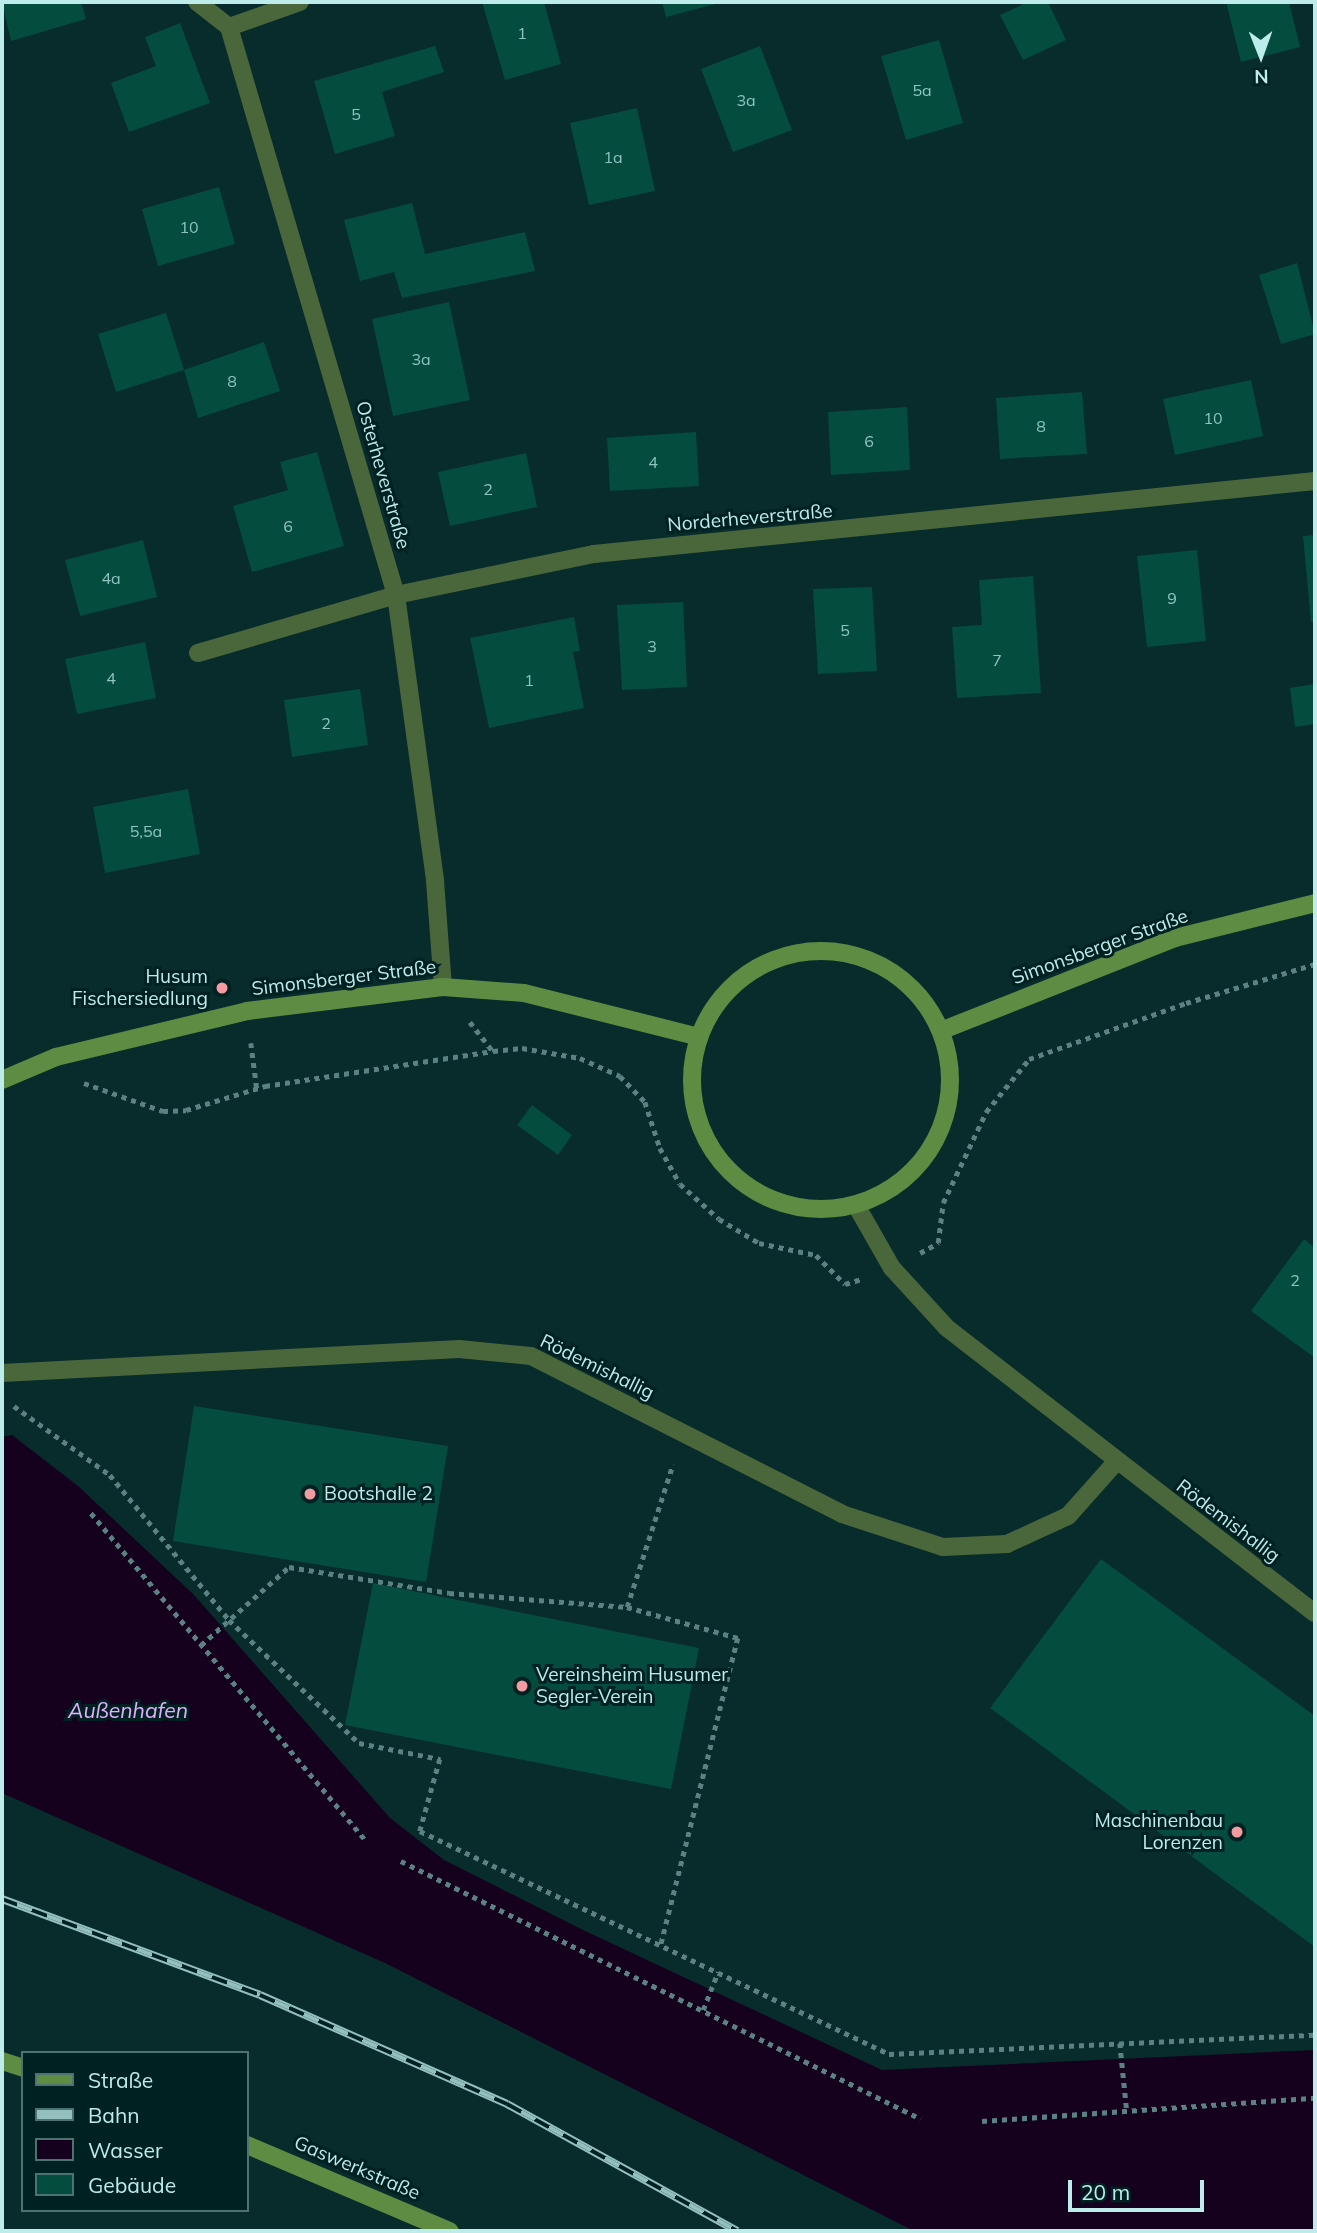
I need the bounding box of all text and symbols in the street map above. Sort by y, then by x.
north arrow [1226,21,1296,91]
house number: 1 [517,23,527,43]
text: N [1254,65,1269,89]
house number: 5a [912,80,932,100]
house number: 3a [736,90,756,110]
house number: 5 [351,104,361,124]
house number: 1a [603,147,623,167]
house number: 10 [179,217,199,237]
house number: 3a [411,349,431,369]
house number: 8 [227,371,237,391]
street label: Osterheverstraße [351,398,415,552]
house number: 10 [1203,408,1223,428]
house number: 8 [1036,416,1046,436]
house number: 6 [864,431,874,451]
house number: 4 [648,452,658,472]
house number: 2 [483,479,493,499]
street label: Norderheverstraße [667,499,833,537]
house number: 6 [283,516,293,536]
house number: 4a [101,568,121,588]
house number: 9 [1167,588,1177,608]
house number: 5 [840,620,850,640]
house number: 3 [647,636,657,656]
house number: 7 [992,650,1002,670]
house number: 4 [106,668,116,688]
house number: 1 [524,670,534,690]
house number: 2 [321,713,331,733]
house number: 5,5a [130,821,162,841]
street label: Simonsberger Straße [1009,905,1191,989]
street label: Simonsberger Straße [250,955,438,1001]
place label: Husum Fischersiedlung [72,966,208,1010]
marker: Husum Fischersiedlung [214,980,230,996]
house number: 2 [1290,1270,1300,1290]
street label: Rödemishallig [536,1330,658,1404]
street label: Rödemishallig [1172,1475,1284,1567]
place label: Bootshalle 2 [324,1483,433,1505]
marker: Bootshalle 2 [302,1486,318,1502]
place label: Vereinsheim Husumer Segler-Verein [536,1664,728,1708]
marker: Vereinsheim Husumer Segler-Verein [514,1678,530,1694]
water label: Außenhafen [68,1697,188,1723]
place label: Maschinenbau Lorenzen [1094,1810,1223,1854]
marker: Maschinenbau Lorenzen [1229,1824,1245,1840]
legend [21,2051,248,2212]
text: Straße [88,2067,153,2093]
text: Bahn [88,2102,140,2128]
street label: Gaswerkstraße [291,2131,423,2205]
text: Wasser [88,2137,163,2163]
scale bar [1072,2166,1208,2210]
text: Gebäude [88,2172,176,2198]
text: 20 m [1081,2179,1130,2205]

